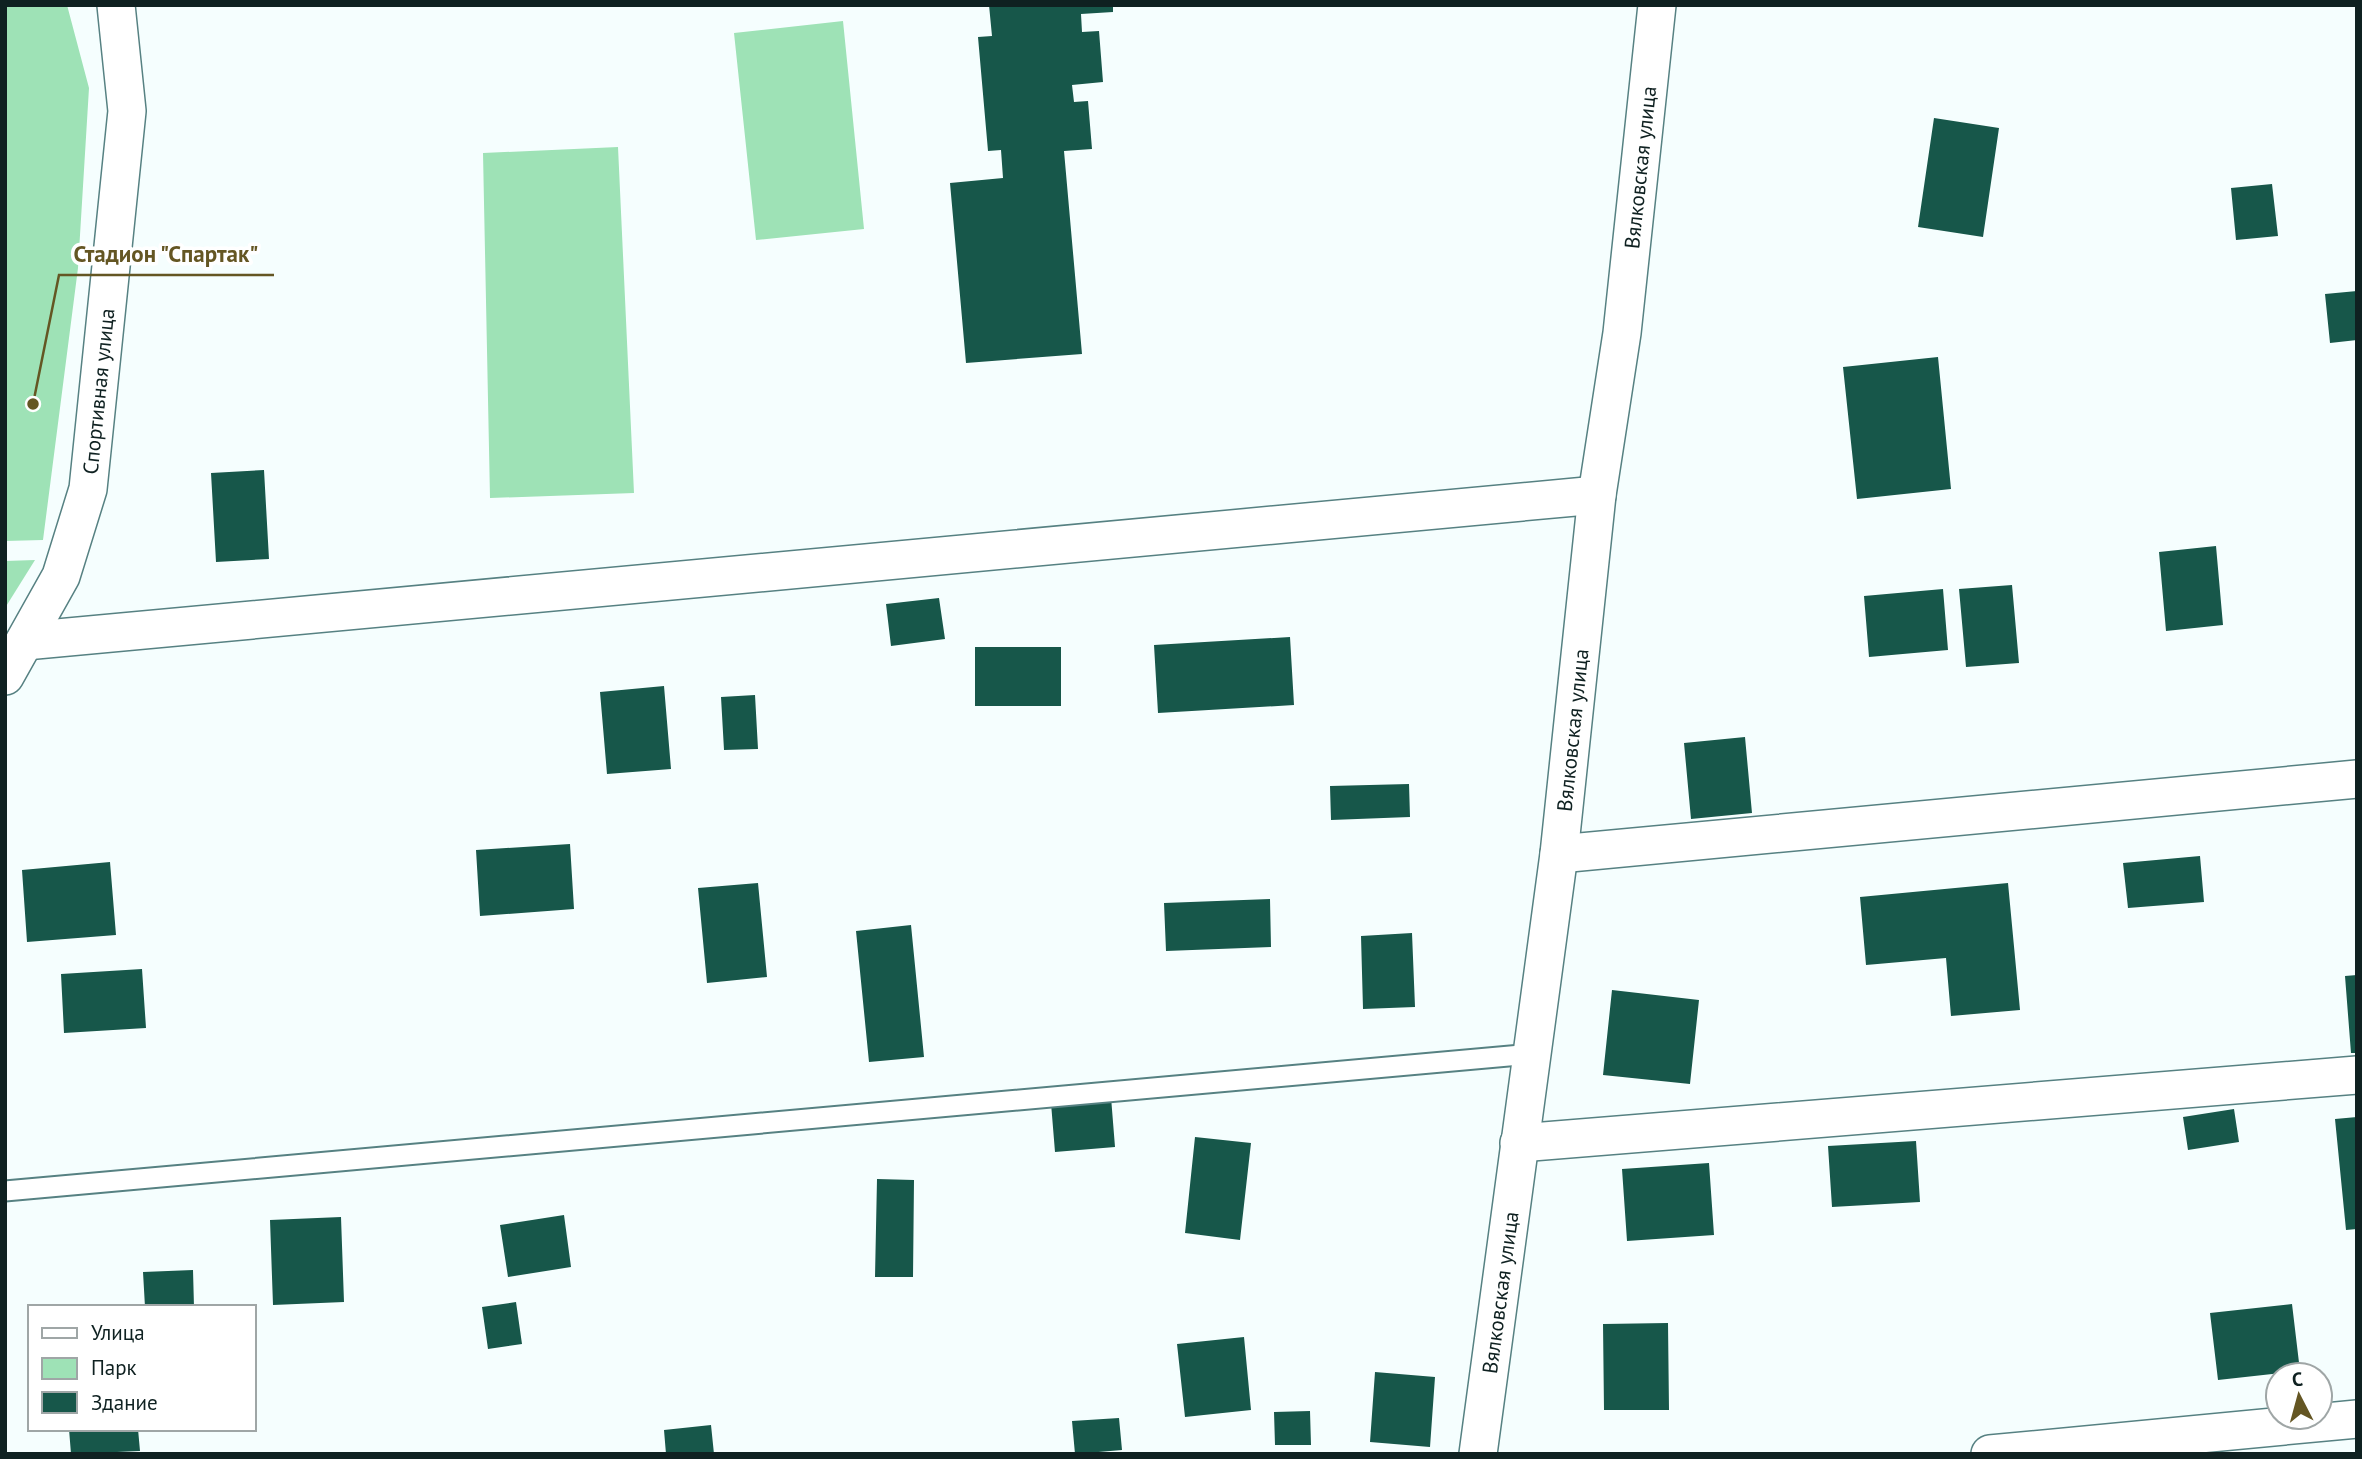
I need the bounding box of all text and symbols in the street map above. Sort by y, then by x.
street label: Вялковская улица [1618,85,1662,250]
callout: Стадион "Спартак" [59,231,274,275]
text: Стадион "Спартак" [73,239,259,268]
street label: Спортивная улица [76,307,120,476]
street label: Вялковская улица [1550,647,1594,813]
street label: Вялковская улица [1475,1210,1524,1375]
legend [28,1305,256,1431]
text: Улица [91,1319,145,1346]
text: Парк [91,1354,137,1381]
north arrow [2264,1361,2334,1431]
text: С [2291,1367,2304,1392]
text: Здание [91,1389,158,1416]

